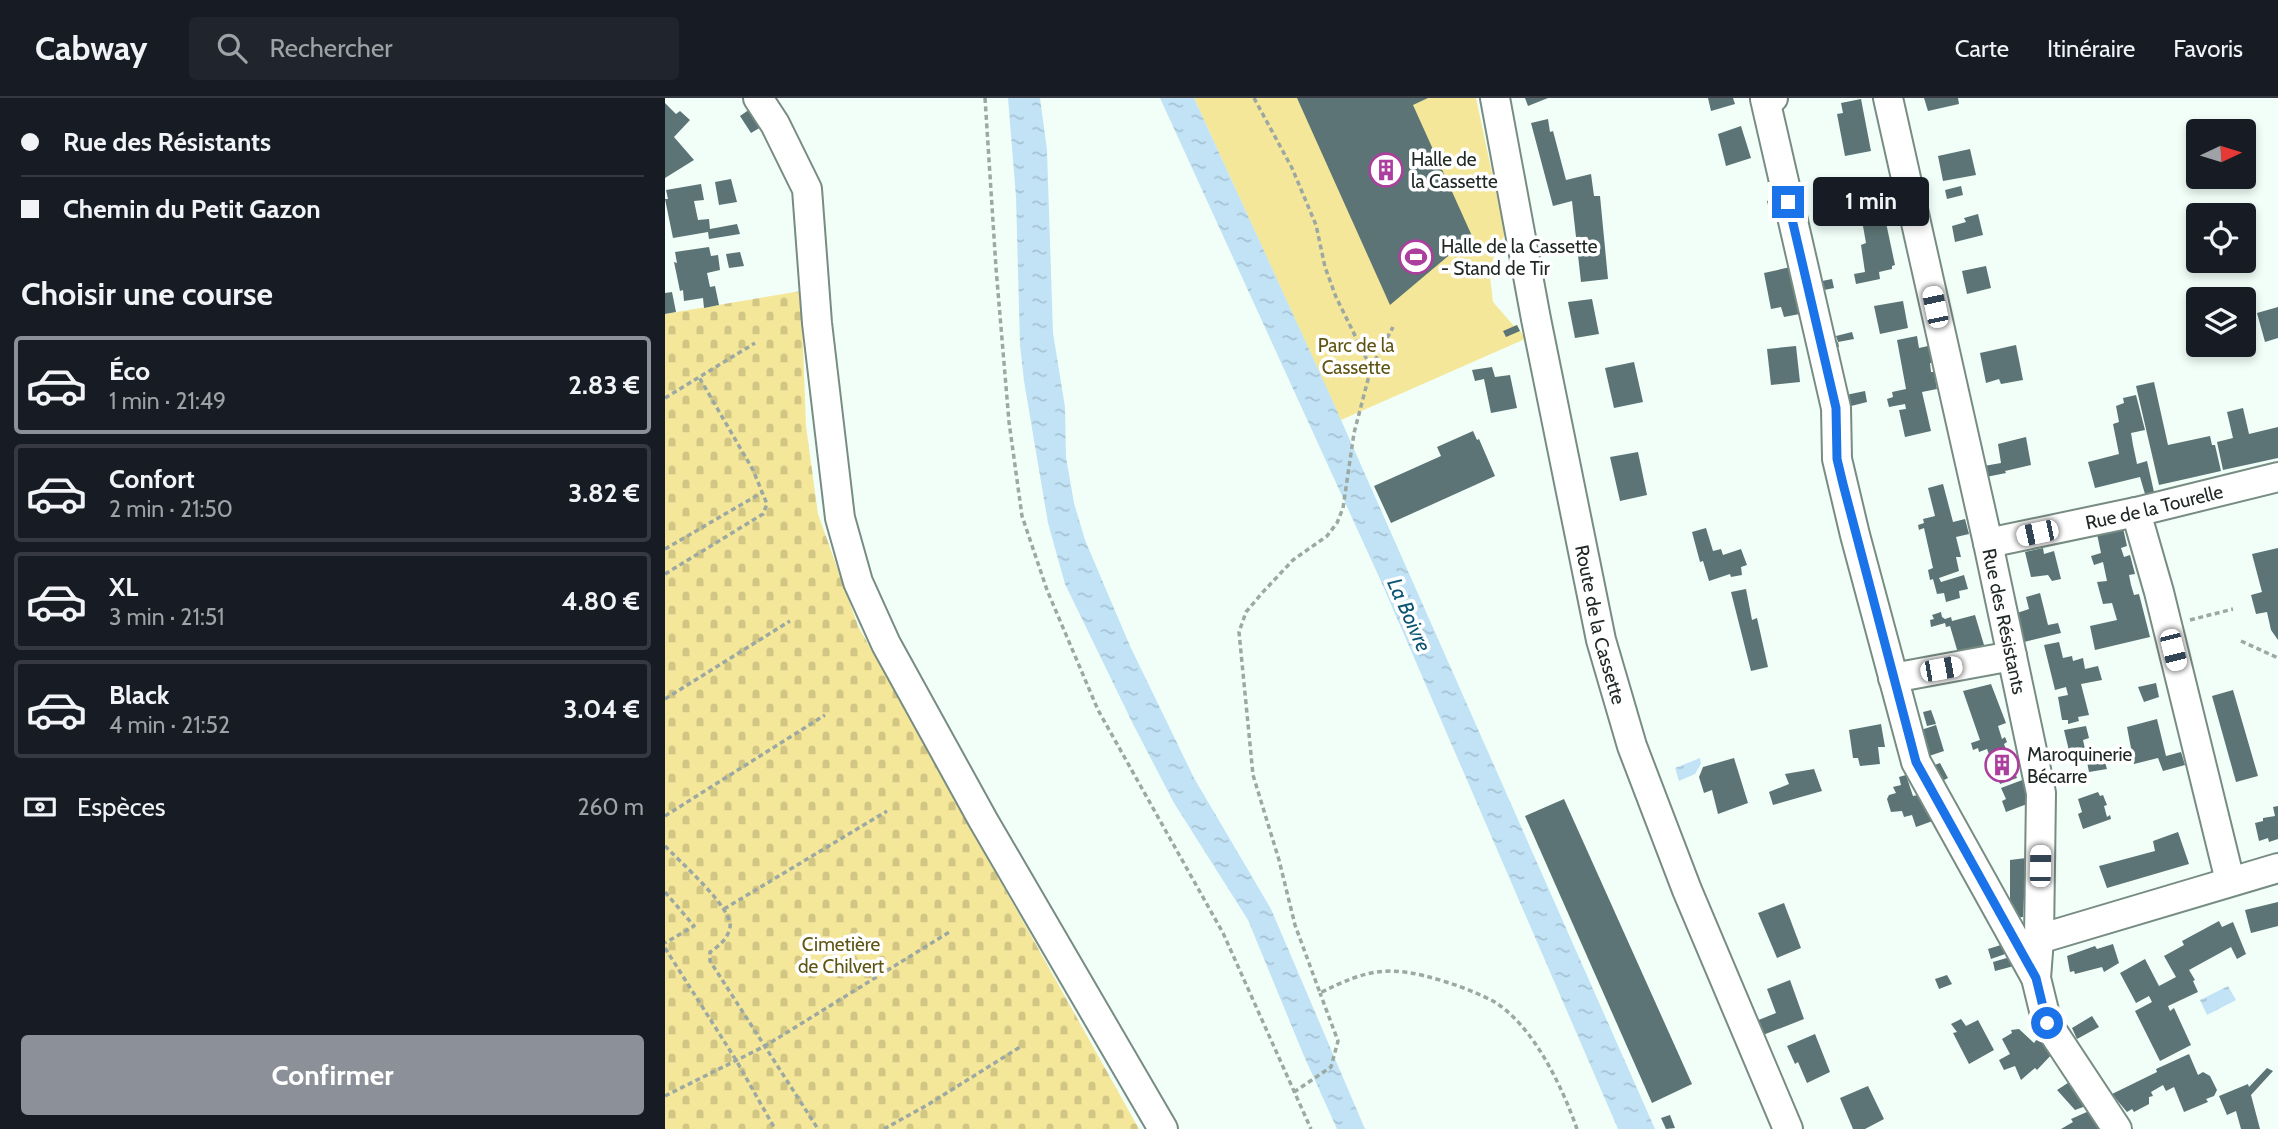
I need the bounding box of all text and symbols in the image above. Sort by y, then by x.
search box [189,17,679,80]
text: Cabway [35,28,147,68]
icon: search [213,29,251,67]
text: Rechercher [269,32,392,64]
text: Carte [1955,34,2009,63]
text: Itinéraire [2047,34,2135,63]
text: Favoris [2173,34,2243,63]
north arrow [2186,119,2256,189]
map controls [2186,119,2256,357]
text: Rue des Résistants [63,126,271,158]
place label: Halle de la Cassette [1411,148,1498,193]
building icon: Halle de la Cassette [1367,151,1405,189]
callout: 1 min [1813,178,1928,226]
route end [1772,186,1804,218]
text: 1 min [1845,187,1897,215]
text: Chemin du Petit Gazon [63,193,321,225]
button: locate [2186,203,2256,273]
place label: Halle de la Cassette - Stand de Tir [1441,235,1598,280]
sports icon: Halle de la Cassette - Stand de Tir [1397,238,1435,276]
text: Choisir une course [21,274,273,313]
car [1921,284,1950,330]
button: layers [2186,287,2256,357]
park label: Parc de la Cassette [1318,334,1394,379]
icon: car [25,354,88,417]
text: Éco [109,355,150,387]
text: 2.83 € [568,369,640,401]
text: 1 min · 21:49 [109,387,226,415]
icon: car [25,462,88,525]
text: Confort [109,463,195,495]
text: 3.82 € [568,477,640,509]
street label: Rue de la Tourelle [2083,480,2226,534]
text: 2 min · 21:50 [109,495,233,523]
car [2015,518,2060,548]
street label: Route de la Cassette [1570,543,1630,707]
street label: Rue des Résistants [1977,546,2031,696]
icon: car [25,570,88,633]
text: XL [109,571,138,603]
water label: La Boivre [1382,574,1437,656]
text: 4.80 € [562,585,640,617]
text: 3 min · 21:51 [109,603,225,631]
car [2158,627,2189,673]
car [1919,655,1964,683]
icon: car [25,678,88,741]
text: Black [109,679,169,711]
text: 3.04 € [563,693,640,725]
text: 4 min · 21:52 [109,711,230,739]
place label: Maroquinerie Bécarre [2027,743,2133,788]
building icon: Maroquinerie Bécarre [1983,746,2021,784]
icon: cash [21,788,59,826]
text: Espèces [77,791,166,823]
text: 260 m [577,793,644,821]
car [2030,845,2051,887]
park label: Cimetière de Chilvert [798,933,885,978]
route start [2031,1007,2063,1039]
button: Confirmer [21,1035,644,1115]

